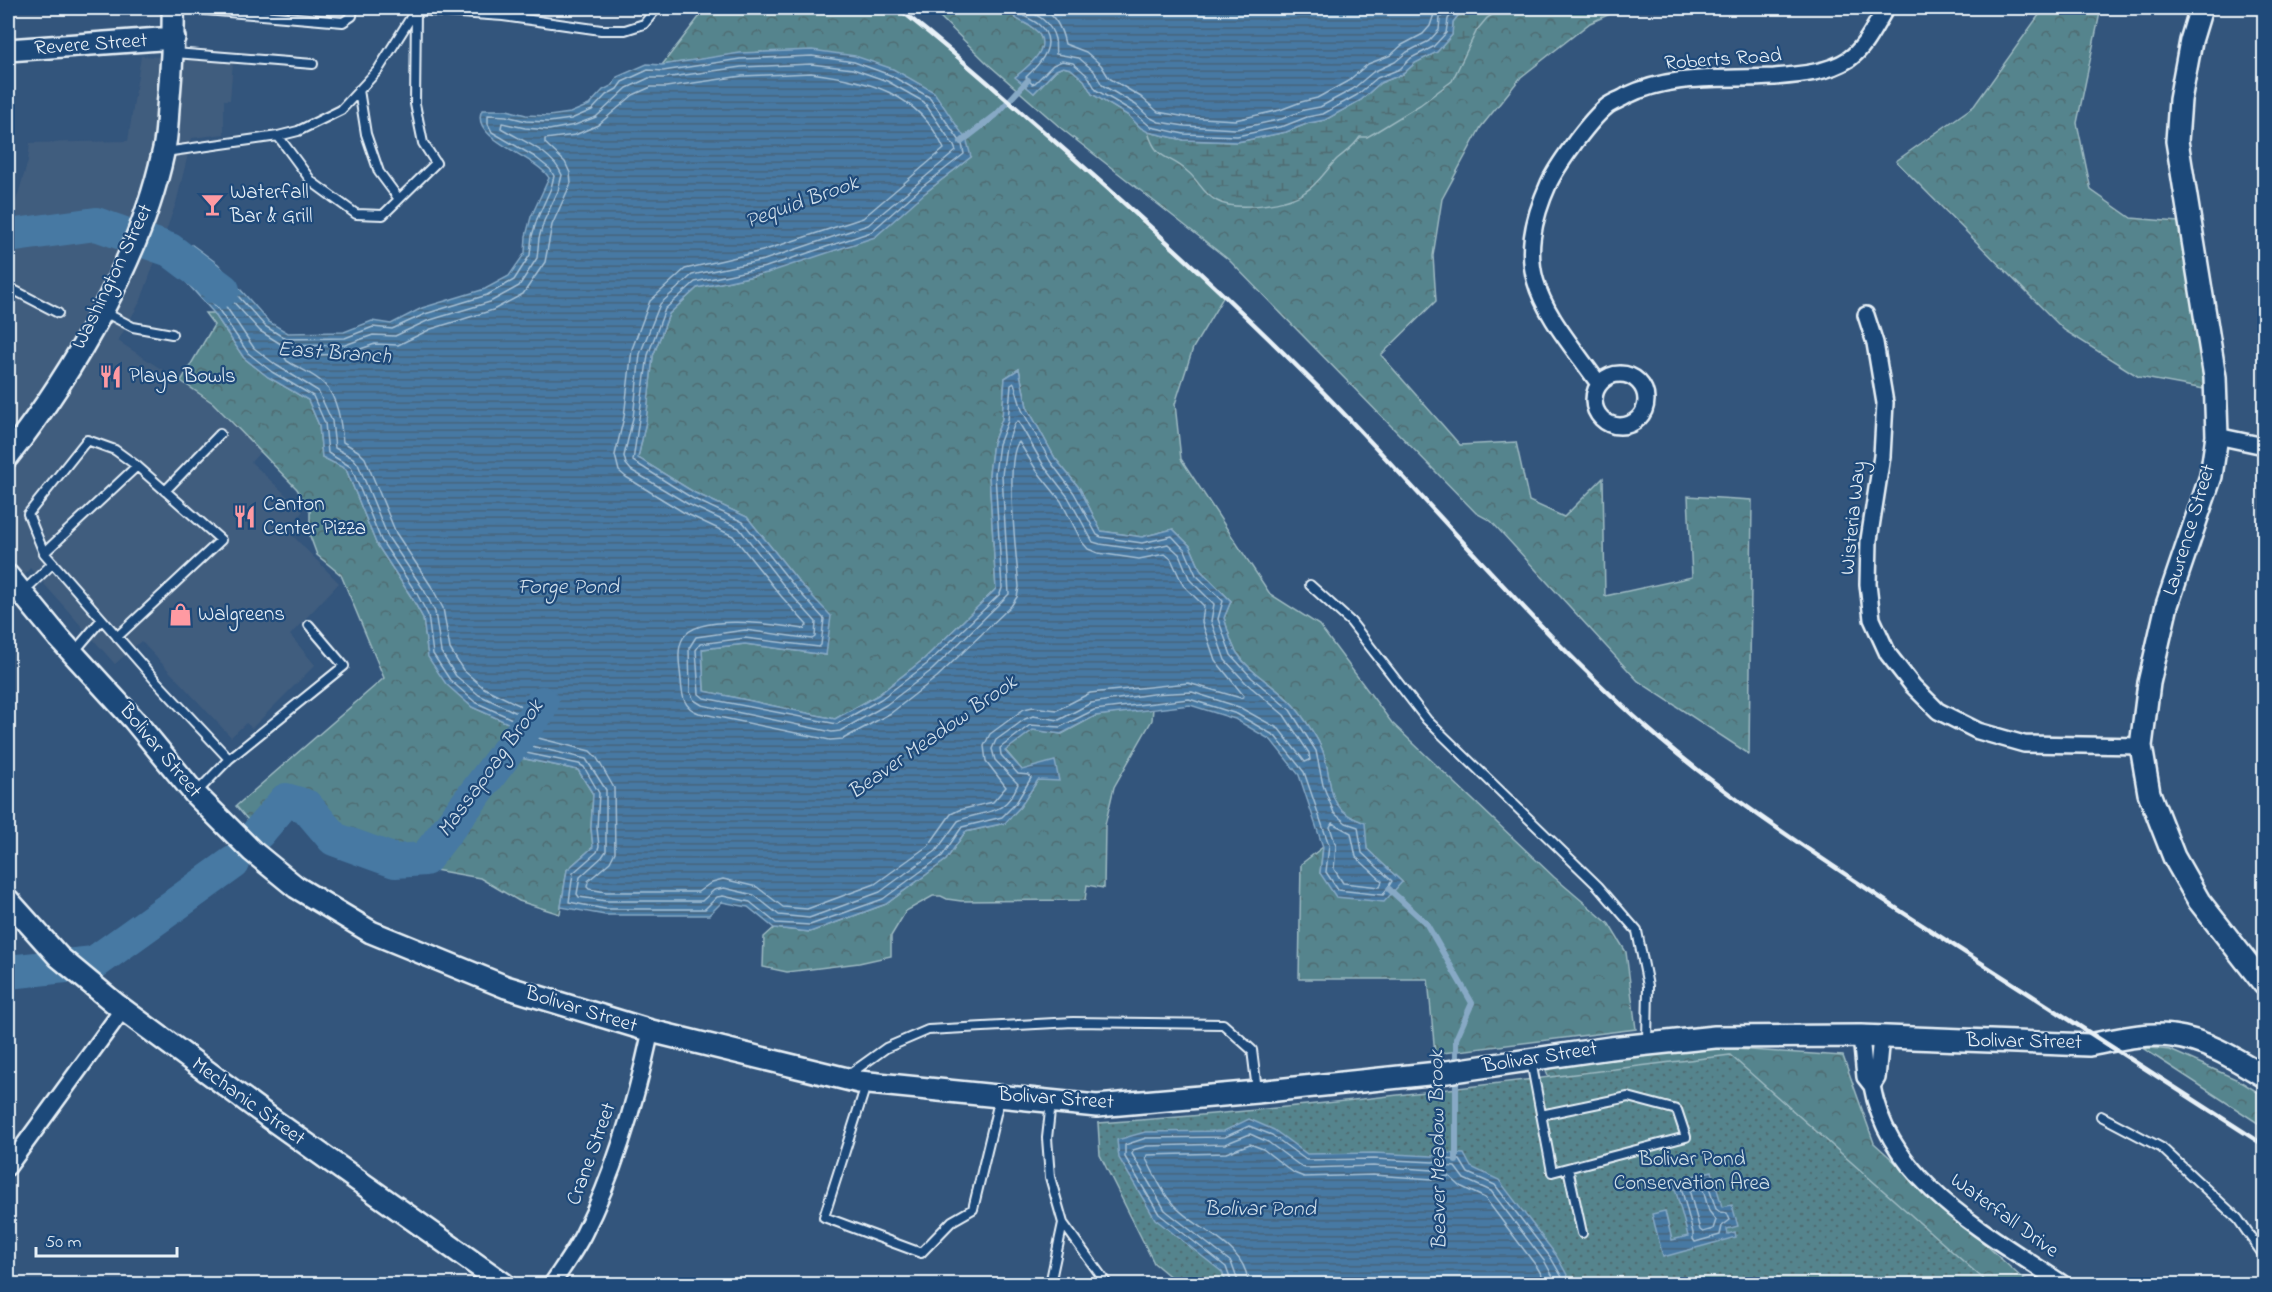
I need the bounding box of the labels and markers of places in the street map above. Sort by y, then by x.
place label: Waterfall Bar & Grill [229,178,313,232]
bar icon: Waterfall Bar & Grill [199,192,225,218]
place label: Playa Bowls [129,362,236,394]
restaurant icon: Playa Bowls [98,364,124,390]
place label: Canton Center Pizza [263,490,366,544]
restaurant icon: Canton Center Pizza [232,504,258,530]
place label: Walgreens [198,600,285,632]
shop icon: Walgreens [167,602,193,628]

